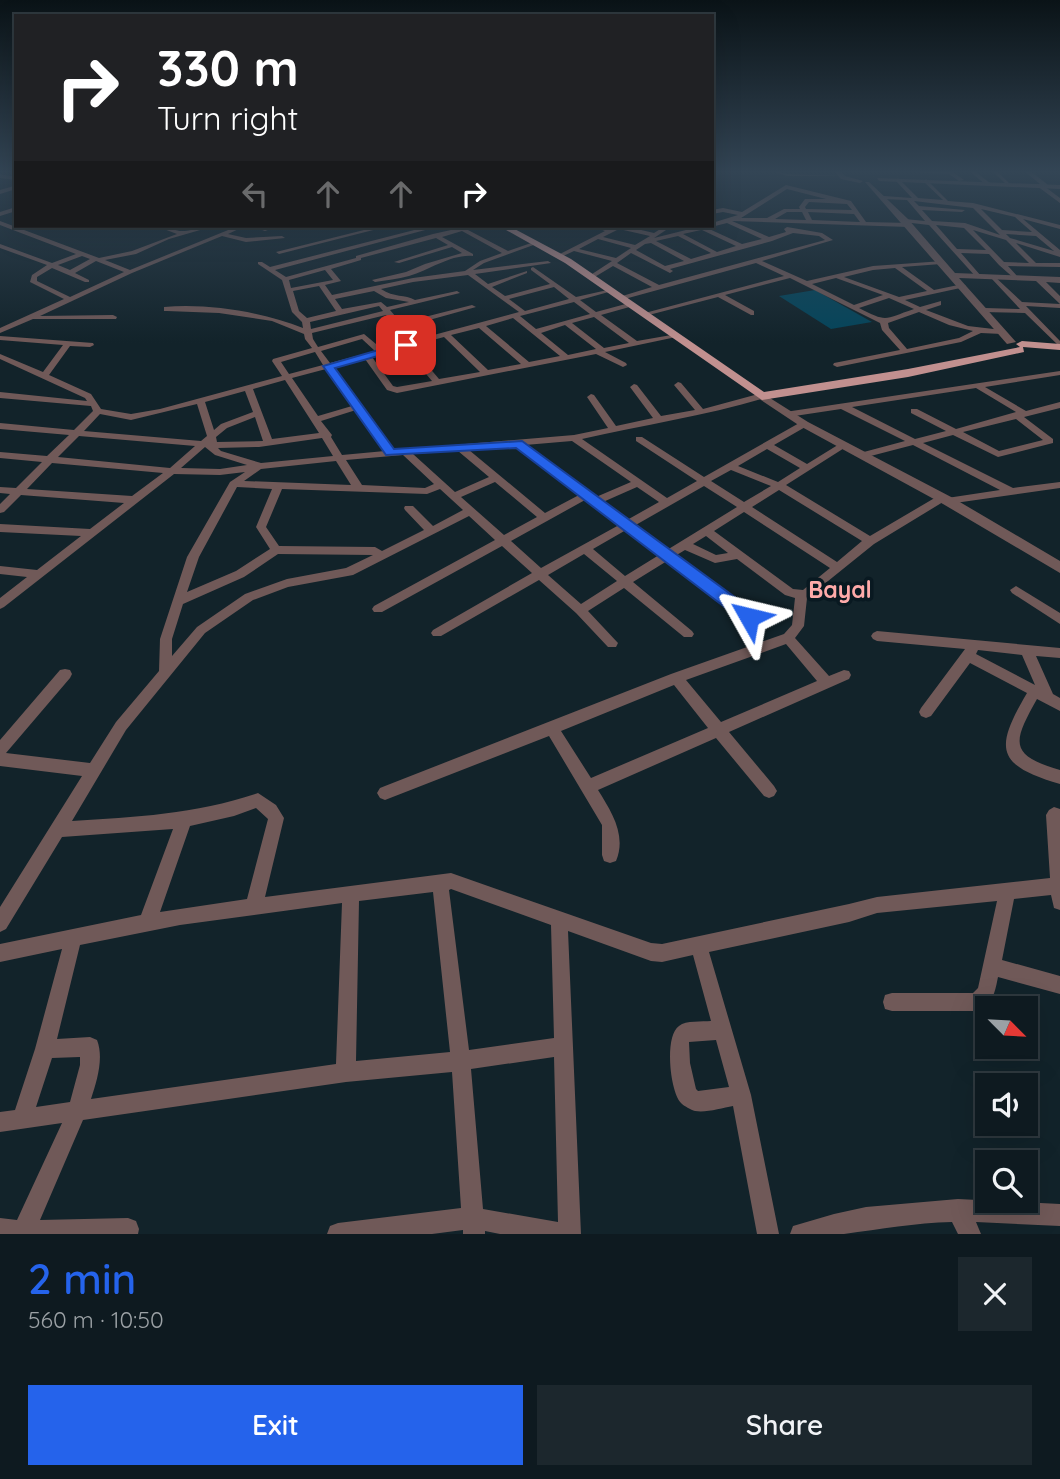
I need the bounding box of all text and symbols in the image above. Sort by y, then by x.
text: 330 m [157,37,299,98]
icon: right [42,42,133,133]
text: Turn right [157,98,298,138]
icon: left [236,175,274,213]
icon: ahead [309,175,347,213]
icon: ahead [382,175,420,213]
icon: right [455,175,493,213]
pin [376,315,436,375]
icon: arrive [387,326,425,364]
district label: Bayal [808,575,872,604]
position arrow [712,580,786,654]
north arrow [975,996,1038,1059]
map controls [975,996,1038,1213]
button: sound [975,1073,1038,1136]
button: search [975,1150,1038,1213]
text: 2 min [28,1252,136,1305]
button: close [958,1257,1032,1331]
text: 560 m · 10:50 [28,1305,164,1334]
button: Exit [28,1385,523,1465]
button: Share [537,1385,1032,1465]

